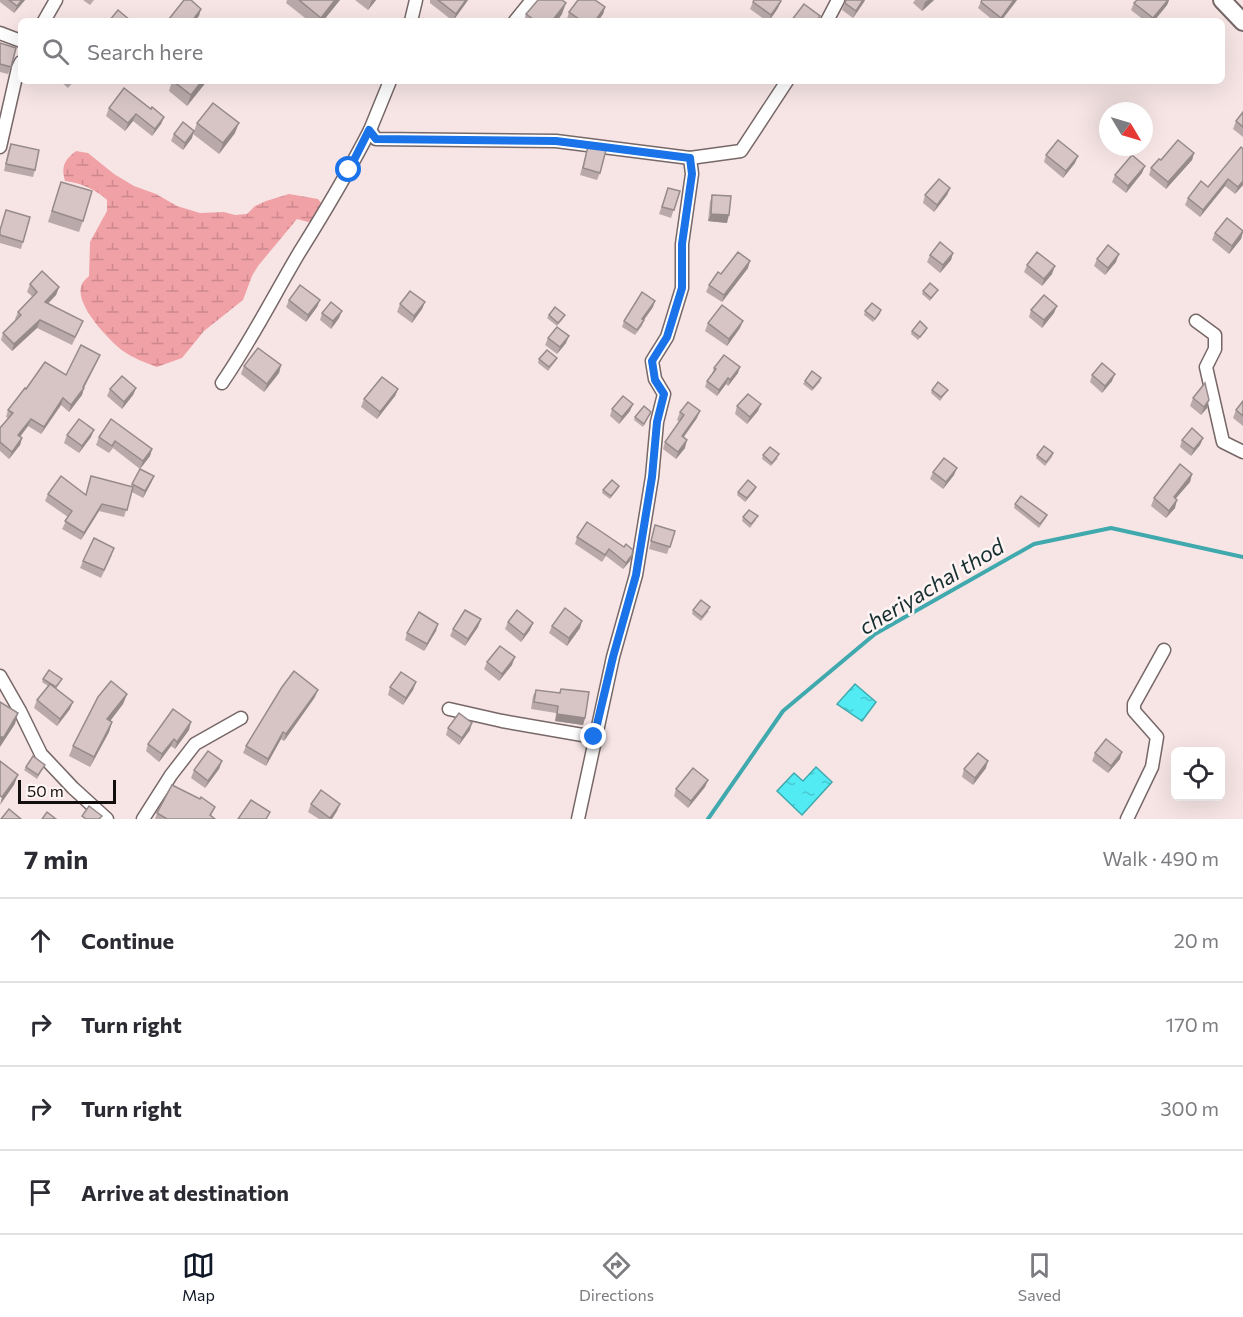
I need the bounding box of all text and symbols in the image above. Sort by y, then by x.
search box [18,18,1225,84]
icon: search [39,35,72,68]
text: Search here [87,38,203,65]
north arrow [1099,102,1153,156]
route start [335,156,361,182]
water label: cheriyachal thod [854,531,1010,640]
route end [580,723,606,749]
map controls [1171,747,1225,801]
button: locate [1171,747,1225,801]
scale bar [18,777,116,804]
text: 50 m [27,781,64,800]
text: 7 min [24,843,88,874]
text: Walk · 490 m [1102,846,1219,870]
icon: ahead [24,924,57,957]
text: Continue [81,927,174,954]
text: 20 m [1174,928,1219,952]
icon: right [24,1008,57,1041]
text: Turn right [81,1011,182,1038]
text: 170 m [1166,1012,1219,1036]
icon: right [24,1092,57,1125]
text: Turn right [81,1095,182,1122]
text: 300 m [1160,1096,1219,1120]
icon: arrive [24,1176,57,1209]
text: Arrive at destination [81,1179,289,1206]
tab: Map [182,1249,215,1304]
tab: Directions [579,1249,654,1304]
tab: Saved [1018,1249,1061,1304]

